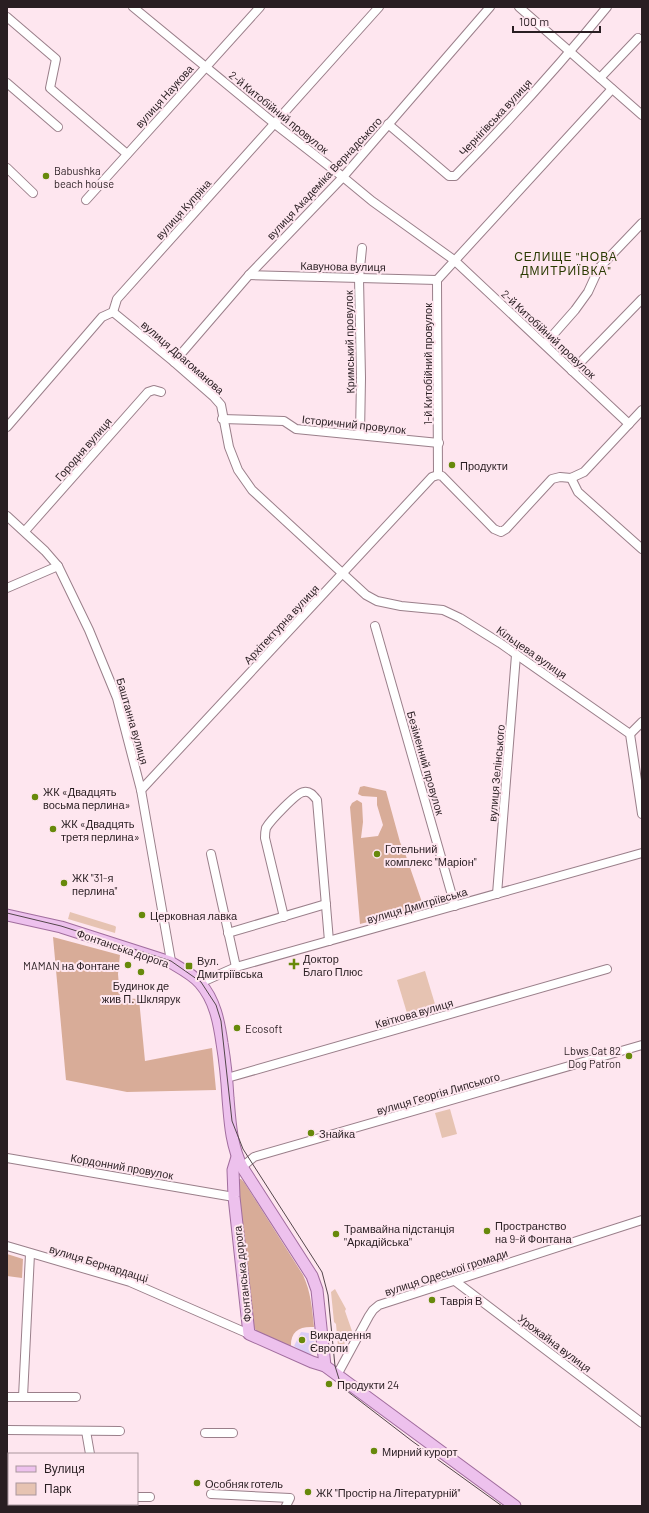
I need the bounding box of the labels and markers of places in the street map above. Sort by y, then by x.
place label: Babushka beach house [54,164,114,190]
marker: Babushka beach house [41,171,51,181]
place label: Продукти [460,459,508,472]
marker: Продукти [447,460,457,470]
place label: ЖК «Двадцять восьма перлина» [43,785,131,811]
marker: ЖК «Двадцять восьма перлина» [30,792,40,802]
place label: ЖК «Двадцять третя перлина» [61,817,140,843]
marker: ЖК «Двадцять третя перлина» [48,824,58,834]
place label: Готельний комплекс "Маріон" [385,842,477,868]
marker: Готельний комплекс "Маріон" [372,849,382,859]
place label: ЖК "31-я перлина" [72,871,118,897]
marker: ЖК "31-я перлина" [59,878,69,888]
place label: Церковная лавка [150,909,238,922]
marker: Церковная лавка [137,910,147,920]
place label: Доктор Благо Плюс [303,952,363,978]
place label: Вул. Дмитріївська [197,954,264,980]
marker: Доктор Благо Плюс [288,958,300,970]
place label: MAMAN на Фонтане [23,959,120,972]
marker: MAMAN на Фонтане [123,960,133,970]
marker: Вул. Дмитріївська [184,961,194,971]
marker: Будинок де жив П. Шклярук [136,967,146,977]
place label: Будинок де жив П. Шклярук [102,979,180,1005]
place label: Ecosoft [245,1022,282,1035]
marker: Ecosoft [232,1023,242,1033]
place label: Lbws Cat 82 Dog Patron [564,1044,621,1070]
marker: Lbws Cat 82 Dog Patron [624,1051,634,1061]
place label: Знайка [319,1127,356,1140]
marker: Знайка [306,1128,316,1138]
place label: Пространство на 9-й Фонтана [495,1219,572,1245]
place label: Трамвайна підстанція "Аркадійська" [344,1222,454,1248]
marker: Пространство на 9-й Фонтана [482,1226,492,1236]
marker: Трамвайна підстанція "Аркадійська" [331,1229,341,1239]
place label: Таврія В [440,1294,482,1307]
marker: Таврія В [427,1295,437,1305]
place label: Викрадення Європи [310,1328,371,1354]
marker: Викрадення Європи [297,1335,307,1345]
place label: Продукти 24 [337,1378,399,1391]
marker: Продукти 24 [324,1379,334,1389]
place label: Мирний курорт [382,1445,457,1458]
marker: Мирний курорт [369,1446,379,1456]
place label: Особняк готель [205,1477,283,1490]
marker: Особняк готель [192,1478,202,1488]
place label: ЖК "Простір на Літературній" [316,1486,460,1499]
marker: ЖК "Простір на Літературній" [303,1487,313,1497]

